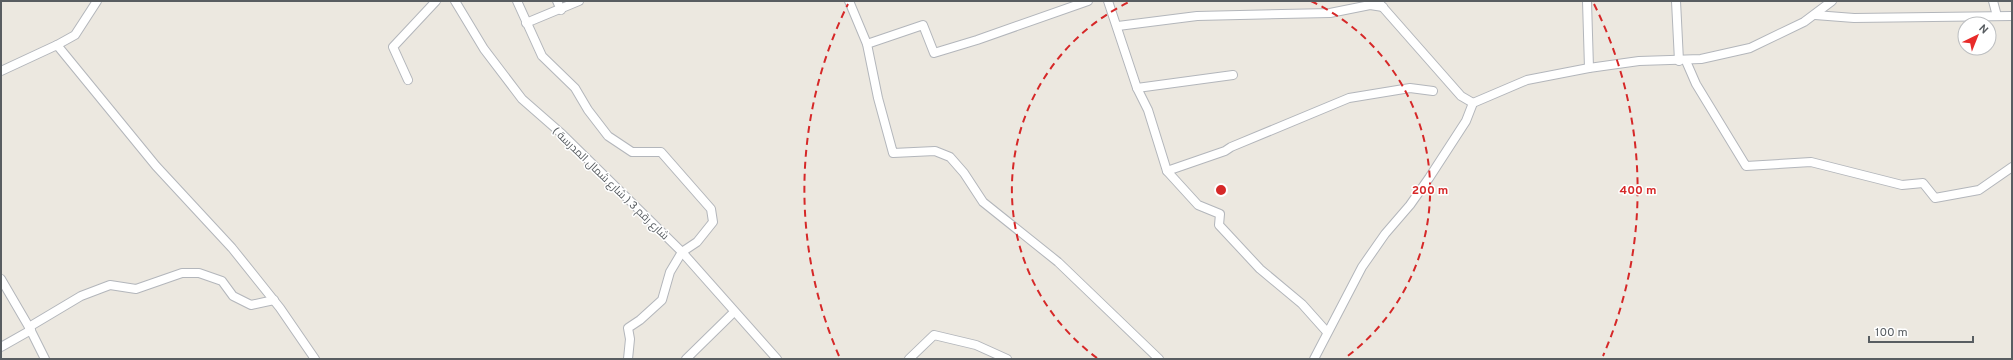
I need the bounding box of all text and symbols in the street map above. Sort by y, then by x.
north arrow [1957,16,1997,56]
text: N [1975,22,1991,37]
street label: شارع رقم 3 ( شارع شمال المدرسة ) [549,124,671,243]
centre of rings [1214,183,1228,197]
text: 200 m [1412,183,1448,199]
text: 400 m [1619,183,1657,199]
scale bar [1869,318,1973,344]
text: 100 m [1875,325,1908,341]

